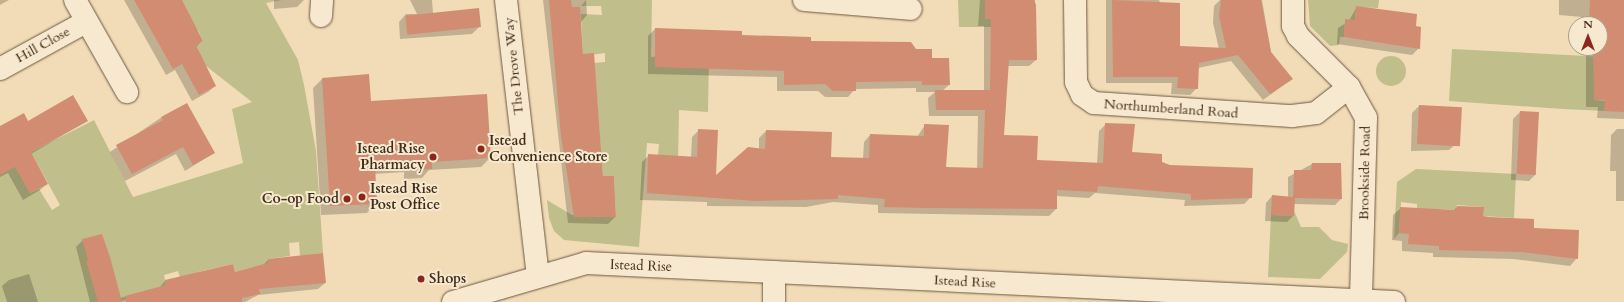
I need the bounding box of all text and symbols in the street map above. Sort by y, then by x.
street label: The Drove Way [501,16,527,116]
north arrow [1568,16,1608,56]
text: N [1583,17,1593,32]
street label: Hill Close [13,23,73,67]
street label: Northumberland Road [1103,96,1239,122]
street label: Brookside Road [1356,126,1374,220]
place label: Istead Convenience Store [489,133,608,166]
place label: Istead Rise Pharmacy [357,141,425,174]
marker: Istead Convenience Store [476,144,486,154]
marker: Istead Rise Pharmacy [428,152,438,162]
place label: Istead Rise Post Office [370,181,440,214]
place label: Co-op Food [262,191,339,207]
marker: Istead Rise Post Office [357,192,367,202]
marker: Co-op Food [342,194,352,204]
street label: Istead Rise [610,257,672,275]
place label: Shops [429,271,466,287]
street label: Istead Rise [934,272,996,292]
marker: Shops [416,274,426,284]

